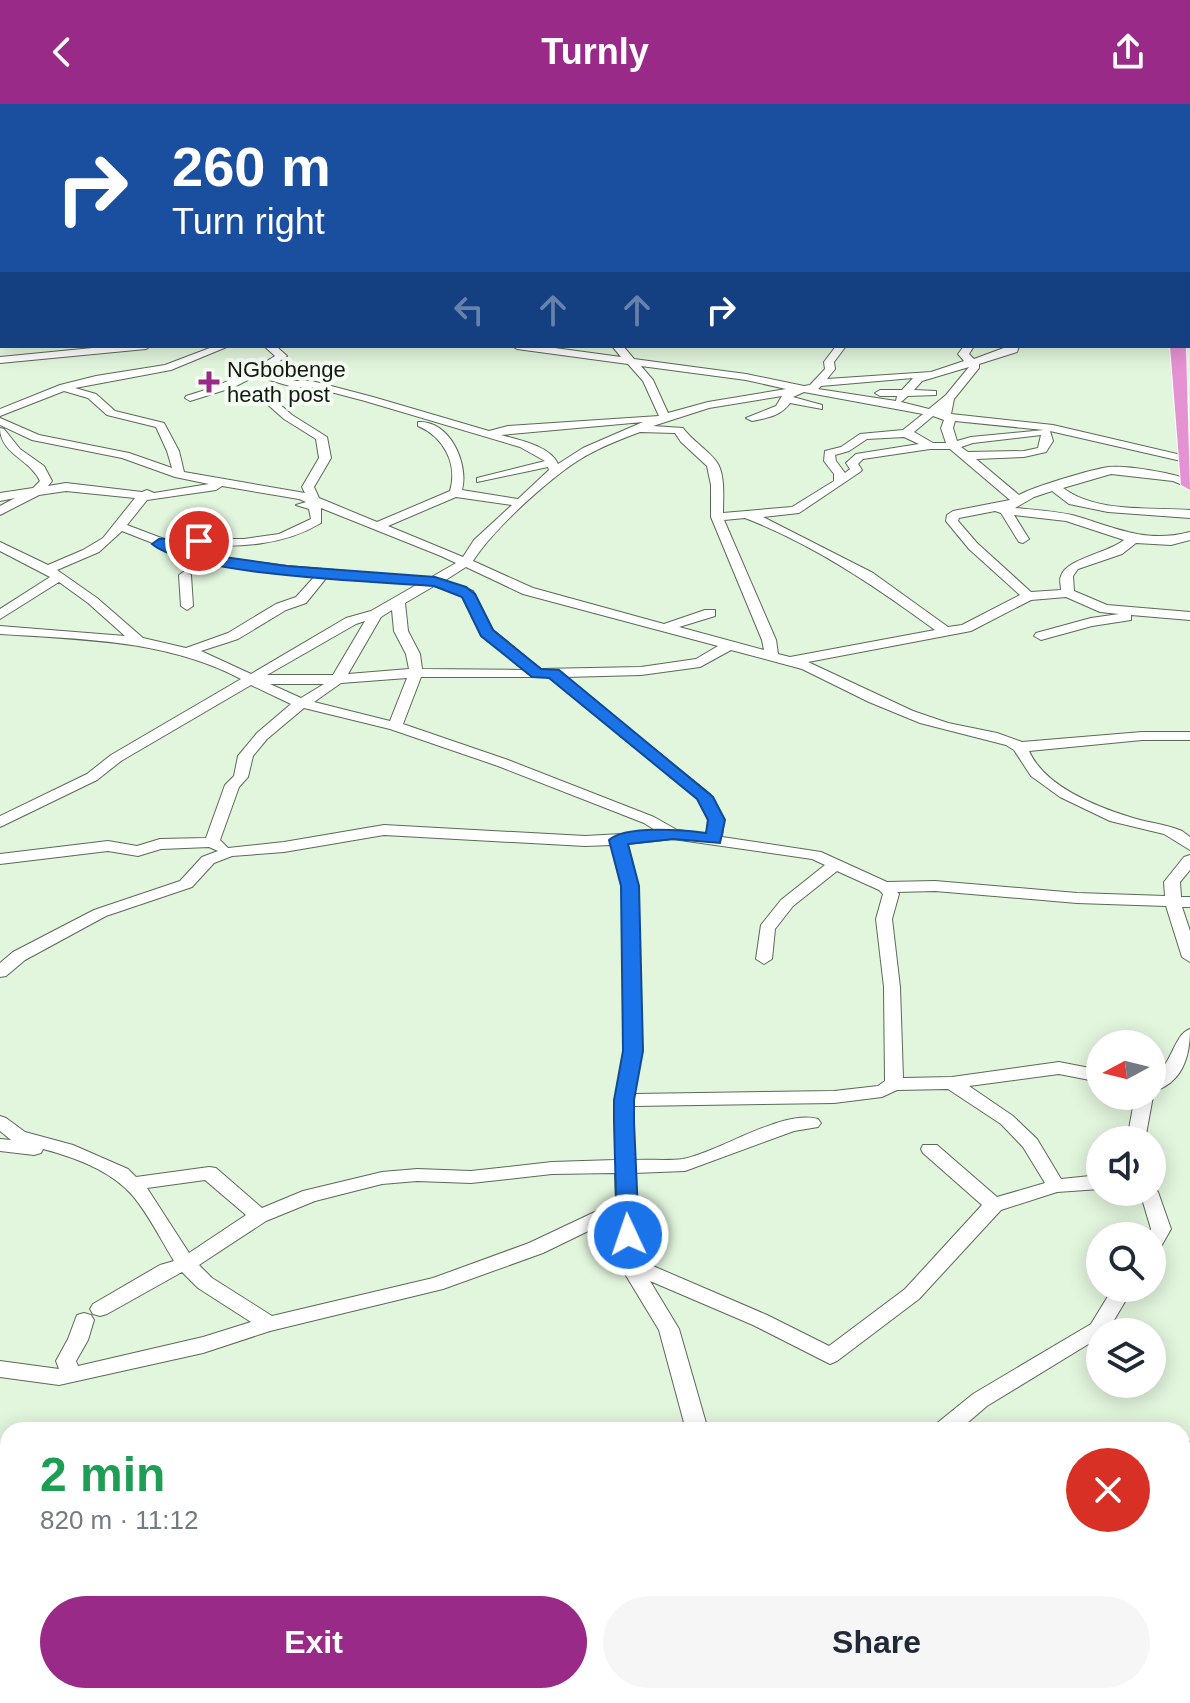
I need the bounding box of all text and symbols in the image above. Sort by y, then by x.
icon: back [40,30,84,74]
icon: share [1106,30,1150,74]
text: Turnly [541,31,649,72]
text: 260 m [172,135,331,198]
icon: right [40,136,144,240]
text: Turn right [172,201,325,242]
icon: left [447,288,491,332]
icon: ahead [531,288,575,332]
icon: ahead [615,288,659,332]
icon: right [699,288,743,332]
place label: NGbobenge heath post [227,357,346,407]
marker: NGbobenge heath post [198,371,220,393]
pin [165,507,233,575]
icon: arrive [177,519,221,563]
north arrow [1086,1030,1166,1110]
map controls [1086,1030,1166,1398]
button: sound [1086,1126,1166,1206]
position arrow [586,1193,670,1277]
button: search [1086,1222,1166,1302]
button: layers [1086,1318,1166,1398]
text: 2 min [40,1448,165,1501]
button: close [1066,1448,1150,1532]
text: 820 m · 11:12 [40,1505,199,1535]
button: Exit [40,1596,587,1688]
button: Share [603,1596,1150,1688]

